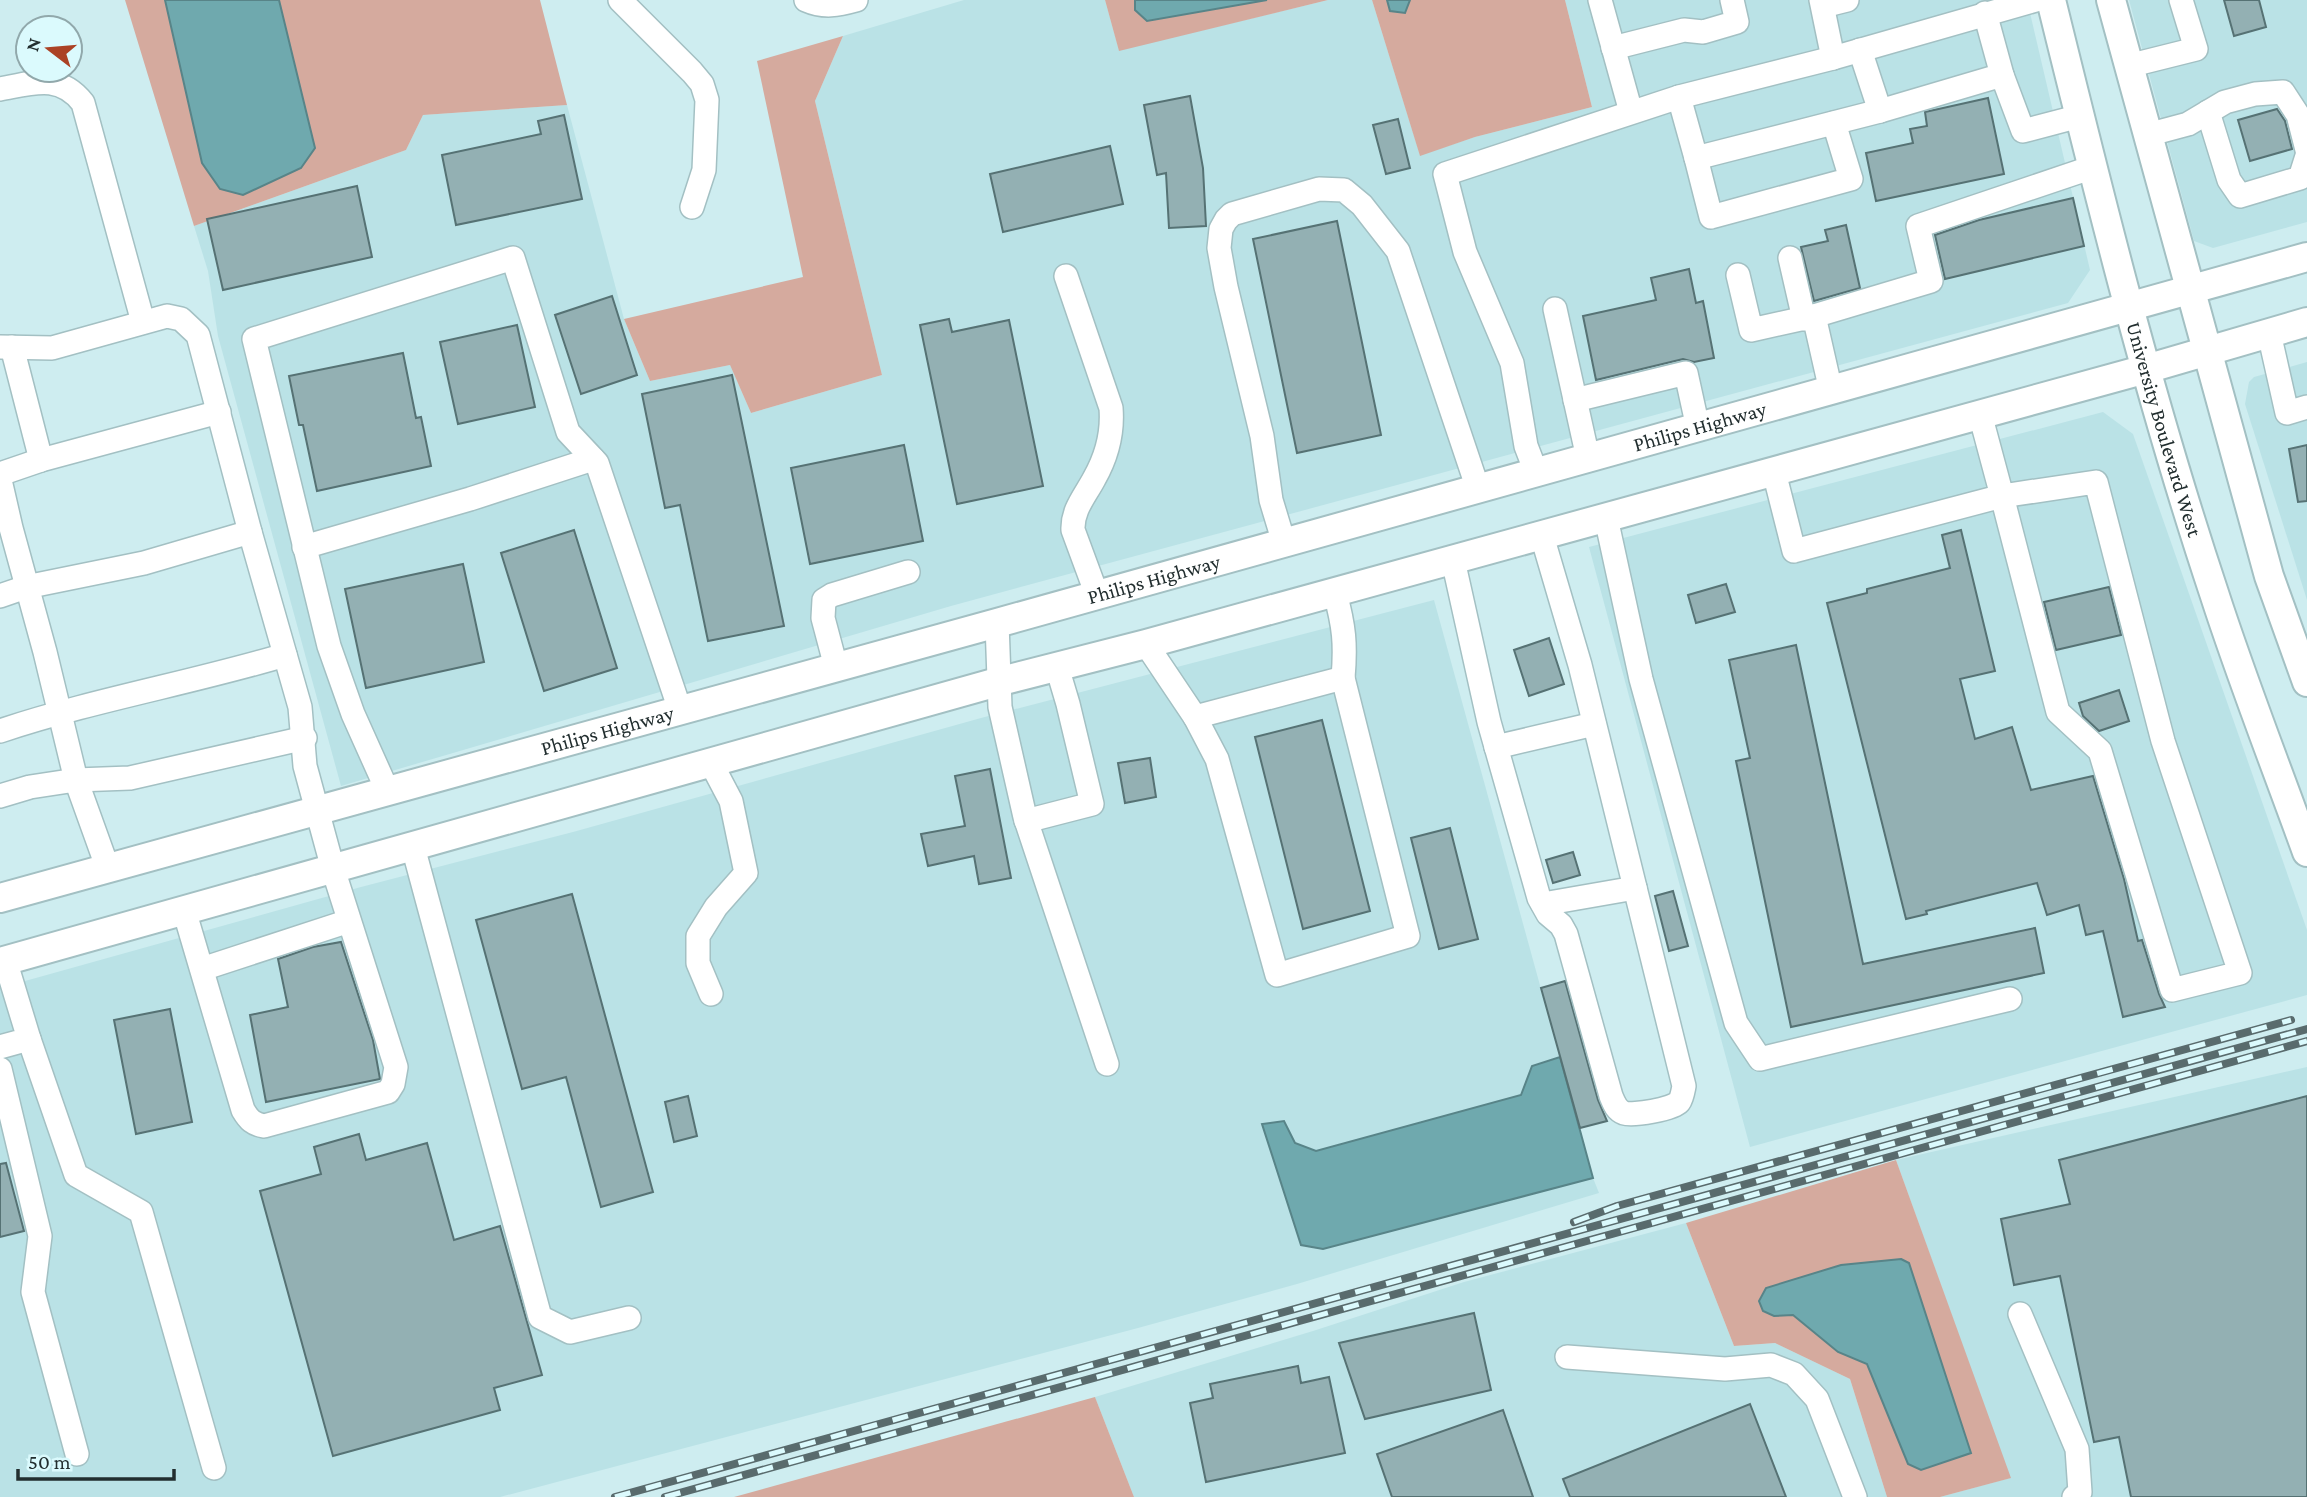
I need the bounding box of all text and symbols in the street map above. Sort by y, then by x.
north arrow [14,14,84,84]
text: N [21,35,45,54]
street label: University Boulevard West [2122,319,2207,541]
street label: Philips Highway [1631,397,1769,457]
street label: Philips Highway [1085,549,1223,609]
street label: Philips Highway [538,701,677,760]
scale bar [18,1438,173,1482]
text: 50 m [28,1450,71,1474]

